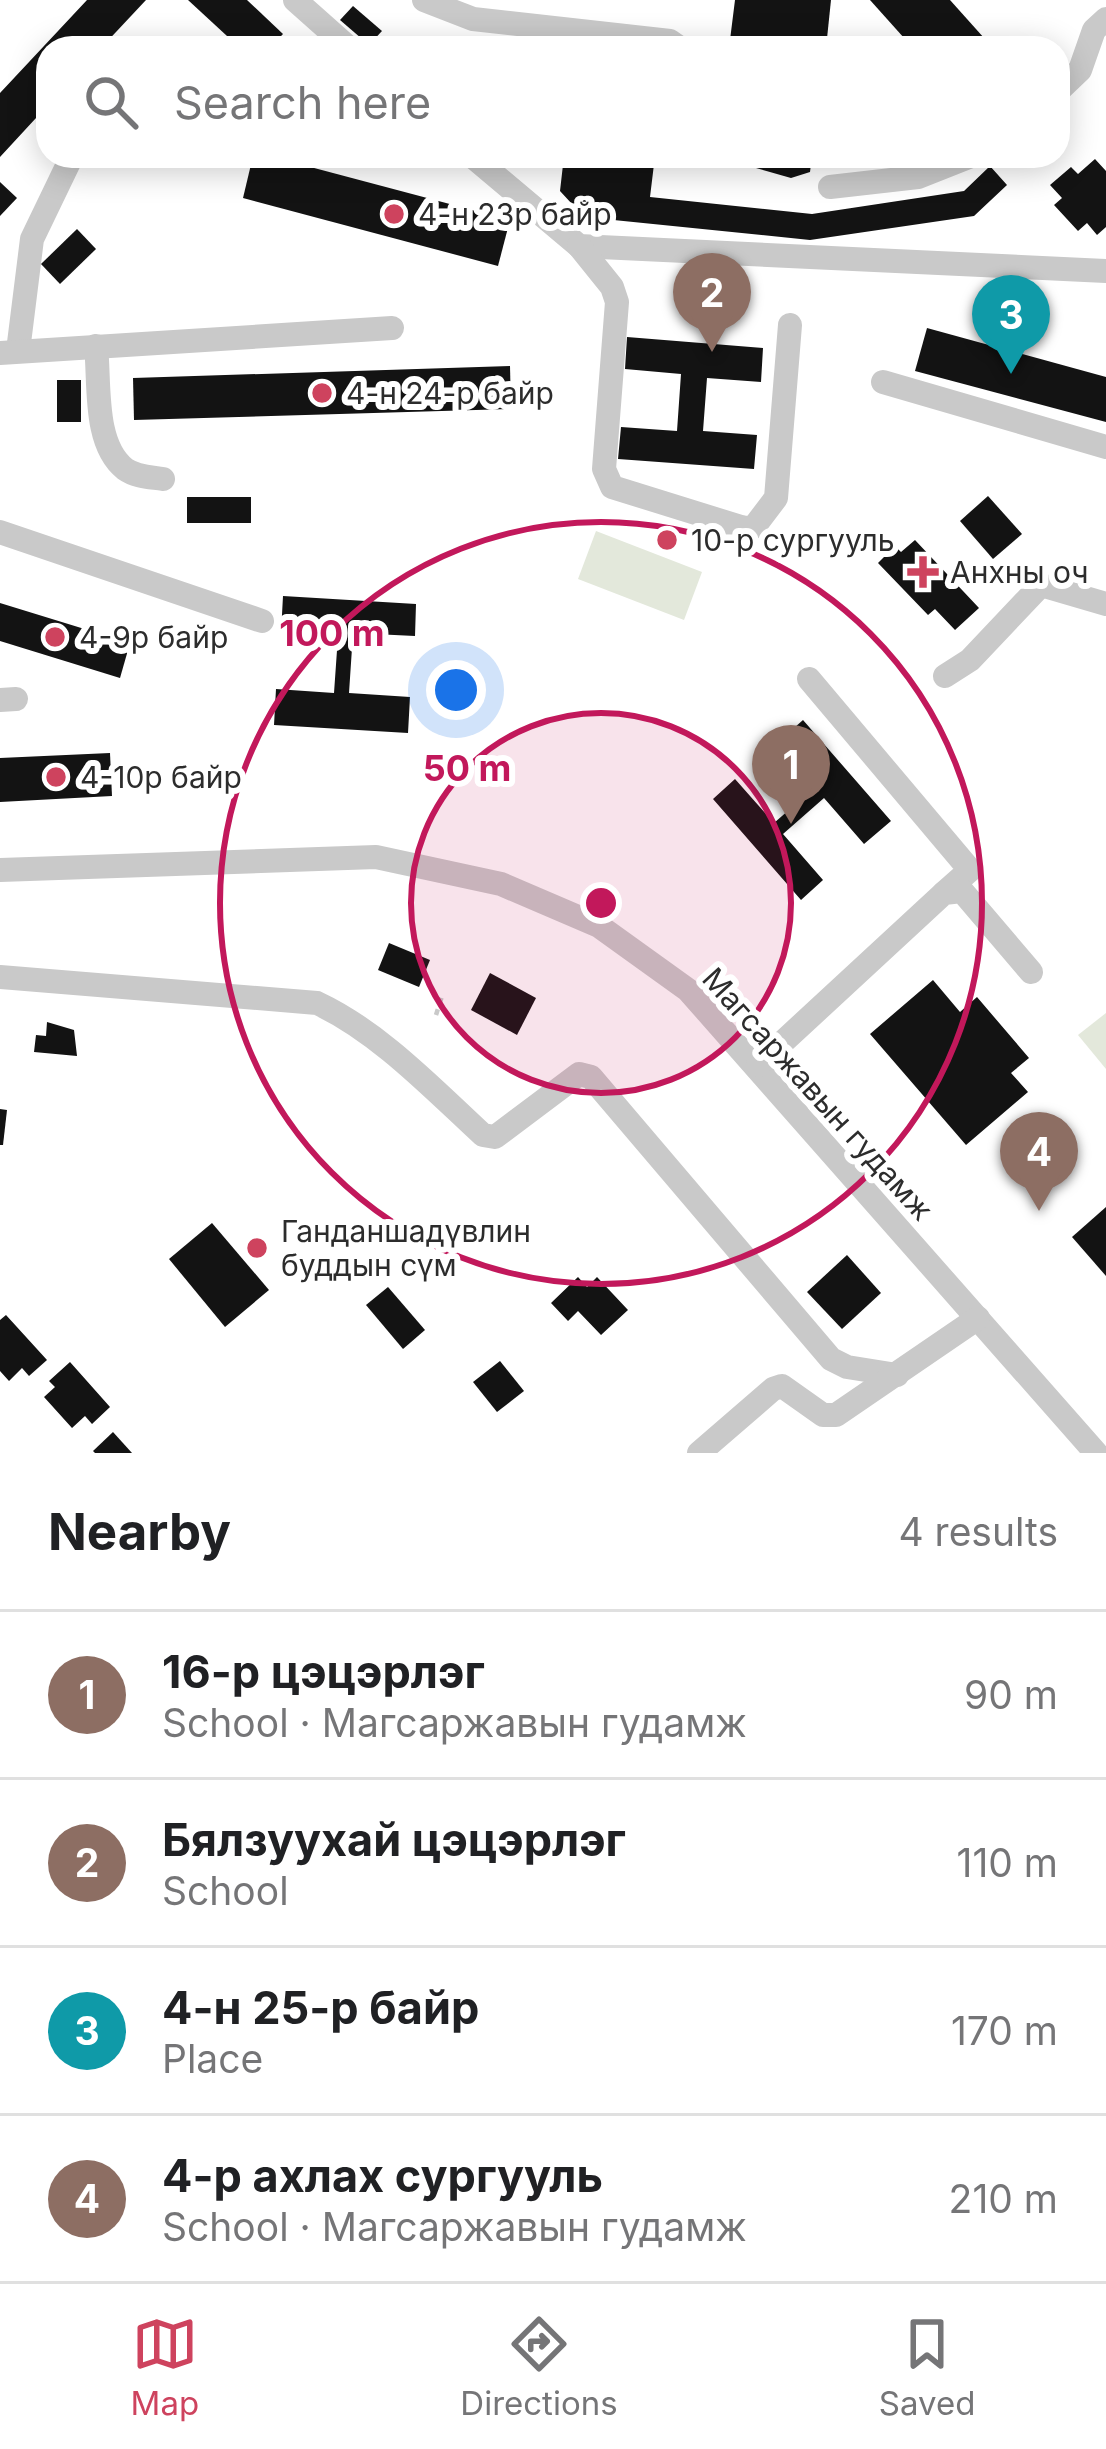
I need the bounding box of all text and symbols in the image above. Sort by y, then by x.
search box [36,36,1070,168]
icon: search [78,69,144,135]
text: Search here [174,75,431,130]
place label: 4-н 23р байр [418,196,612,232]
marker: 4-н 23р байр [381,201,407,227]
pin: 2 [673,253,751,352]
pin: 3 [972,275,1050,374]
place label: 4-н 24-р байр [346,375,554,411]
marker: 4-н 24-р байр [309,380,335,406]
place label: 10-р сургууль [691,522,894,558]
marker: 10-р сургууль [654,527,680,553]
place label: Анхны оч [950,554,1089,590]
marker: Анхны оч [907,556,939,588]
text: 100 m [279,611,385,655]
place label: 4-9р байр [79,619,228,655]
marker: 4-9р байр [42,624,68,650]
your location [426,660,486,720]
pin: 1 [752,725,830,824]
text: 50 m [423,746,511,790]
place label: 4-10р байр [80,759,242,795]
marker: 4-10р байр [43,764,69,790]
centre of rings [580,882,622,924]
street label: Магсаржавын гудамж [695,960,941,1228]
pin: 4 [1000,1112,1078,1211]
place label: Ганданшадүвлин буддын сүм [281,1213,531,1283]
marker: Ганданшадүвлин буддын сүм [244,1235,270,1261]
text: Nearby [48,1501,231,1562]
text: 4 results [898,1508,1058,1555]
text: 16-р цэцэрлэг [162,1644,485,1699]
text: 1 [79,1671,95,1718]
text: 90 m [964,1671,1058,1718]
text: School · Магсаржавын гудамж [162,1699,747,1746]
text: Бялзуухай цэцэрлэг [162,1812,626,1867]
text: 2 [75,1839,99,1886]
text: 110 m [957,1839,1058,1886]
text: School [162,1867,289,1914]
text: 4-н 25-р байр [162,1980,479,2035]
text: 3 [74,2007,100,2054]
text: 170 m [951,2007,1058,2054]
text: Place [162,2035,263,2082]
text: 4-р ахлах сургууль [162,2148,603,2203]
text: 4 [74,2175,100,2222]
text: 210 m [949,2175,1058,2222]
text: School · Магсаржавын гудамж [162,2203,747,2250]
tab: Map [131,2311,199,2423]
tab: Directions [460,2311,618,2423]
tab: Saved [879,2311,975,2423]

